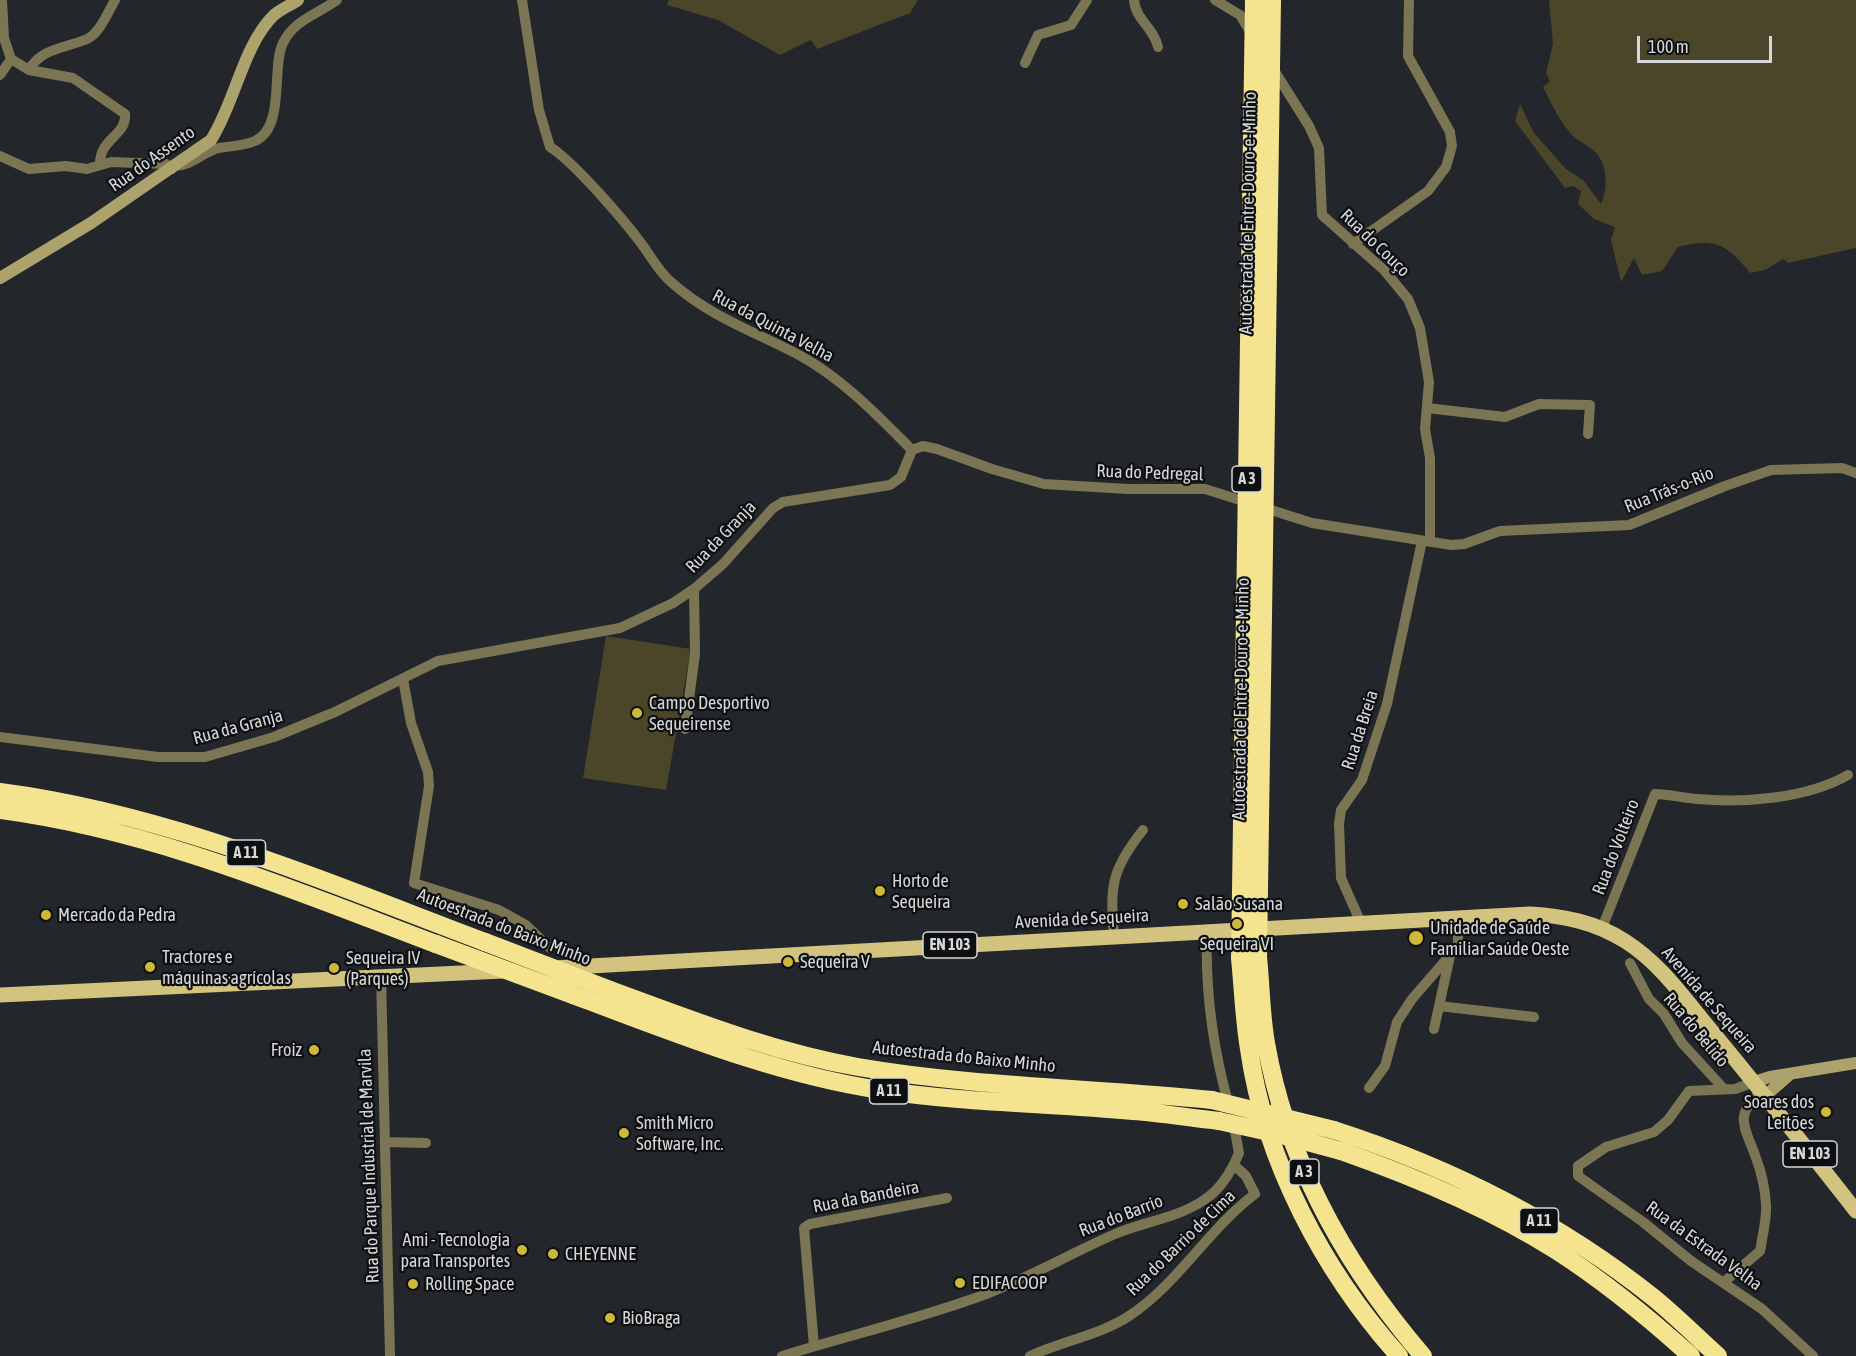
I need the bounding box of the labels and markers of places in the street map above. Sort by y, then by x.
place label: Campo Desportivo Sequeirense [649,692,770,734]
marker: Campo Desportivo Sequeirense [630,706,644,720]
place label: Horto de Sequeira [892,870,950,912]
marker: Horto de Sequeira [873,884,887,898]
place label: Salão Susana [1195,893,1283,915]
marker: Salão Susana [1176,897,1190,911]
place label: Mercado da Pedra [58,904,176,926]
marker: Mercado da Pedra [39,908,53,922]
marker: Sequeira VI [1230,917,1244,931]
place label: Unidade de Saúde Familiar Saúde Oeste [1430,917,1569,960]
marker: Unidade de Saúde Familiar Saúde Oeste [1407,929,1425,947]
place label: Sequeira VI [1200,933,1274,955]
place label: Tractores e máquinas agrícolas [162,946,291,988]
place label: Sequeira IV (Parques) [346,947,420,990]
place label: Sequeira V [800,951,870,973]
marker: Sequeira V [781,955,795,969]
marker: Tractores e máquinas agrícolas [143,960,157,974]
marker: Sequeira IV (Parques) [327,961,341,975]
place label: Froiz [271,1039,302,1061]
marker: Froiz [307,1043,321,1057]
place label: Soares dos Leitões [1744,1091,1814,1134]
marker: Soares dos Leitões [1819,1105,1833,1119]
place label: Smith Micro Software, Inc. [636,1112,723,1154]
marker: Smith Micro Software, Inc. [617,1126,631,1140]
place label: Ami - Tecnologia para Transportes [400,1229,510,1272]
marker: Ami - Tecnologia para Transportes [515,1243,529,1257]
place label: CHEYENNE [565,1243,636,1265]
marker: CHEYENNE [546,1247,560,1261]
place label: EDIFACOOP [972,1272,1048,1294]
place label: Rolling Space [425,1273,514,1295]
marker: EDIFACOOP [953,1276,967,1290]
marker: Rolling Space [406,1277,420,1291]
place label: BioBraga [622,1307,681,1329]
marker: BioBraga [603,1311,617,1325]

